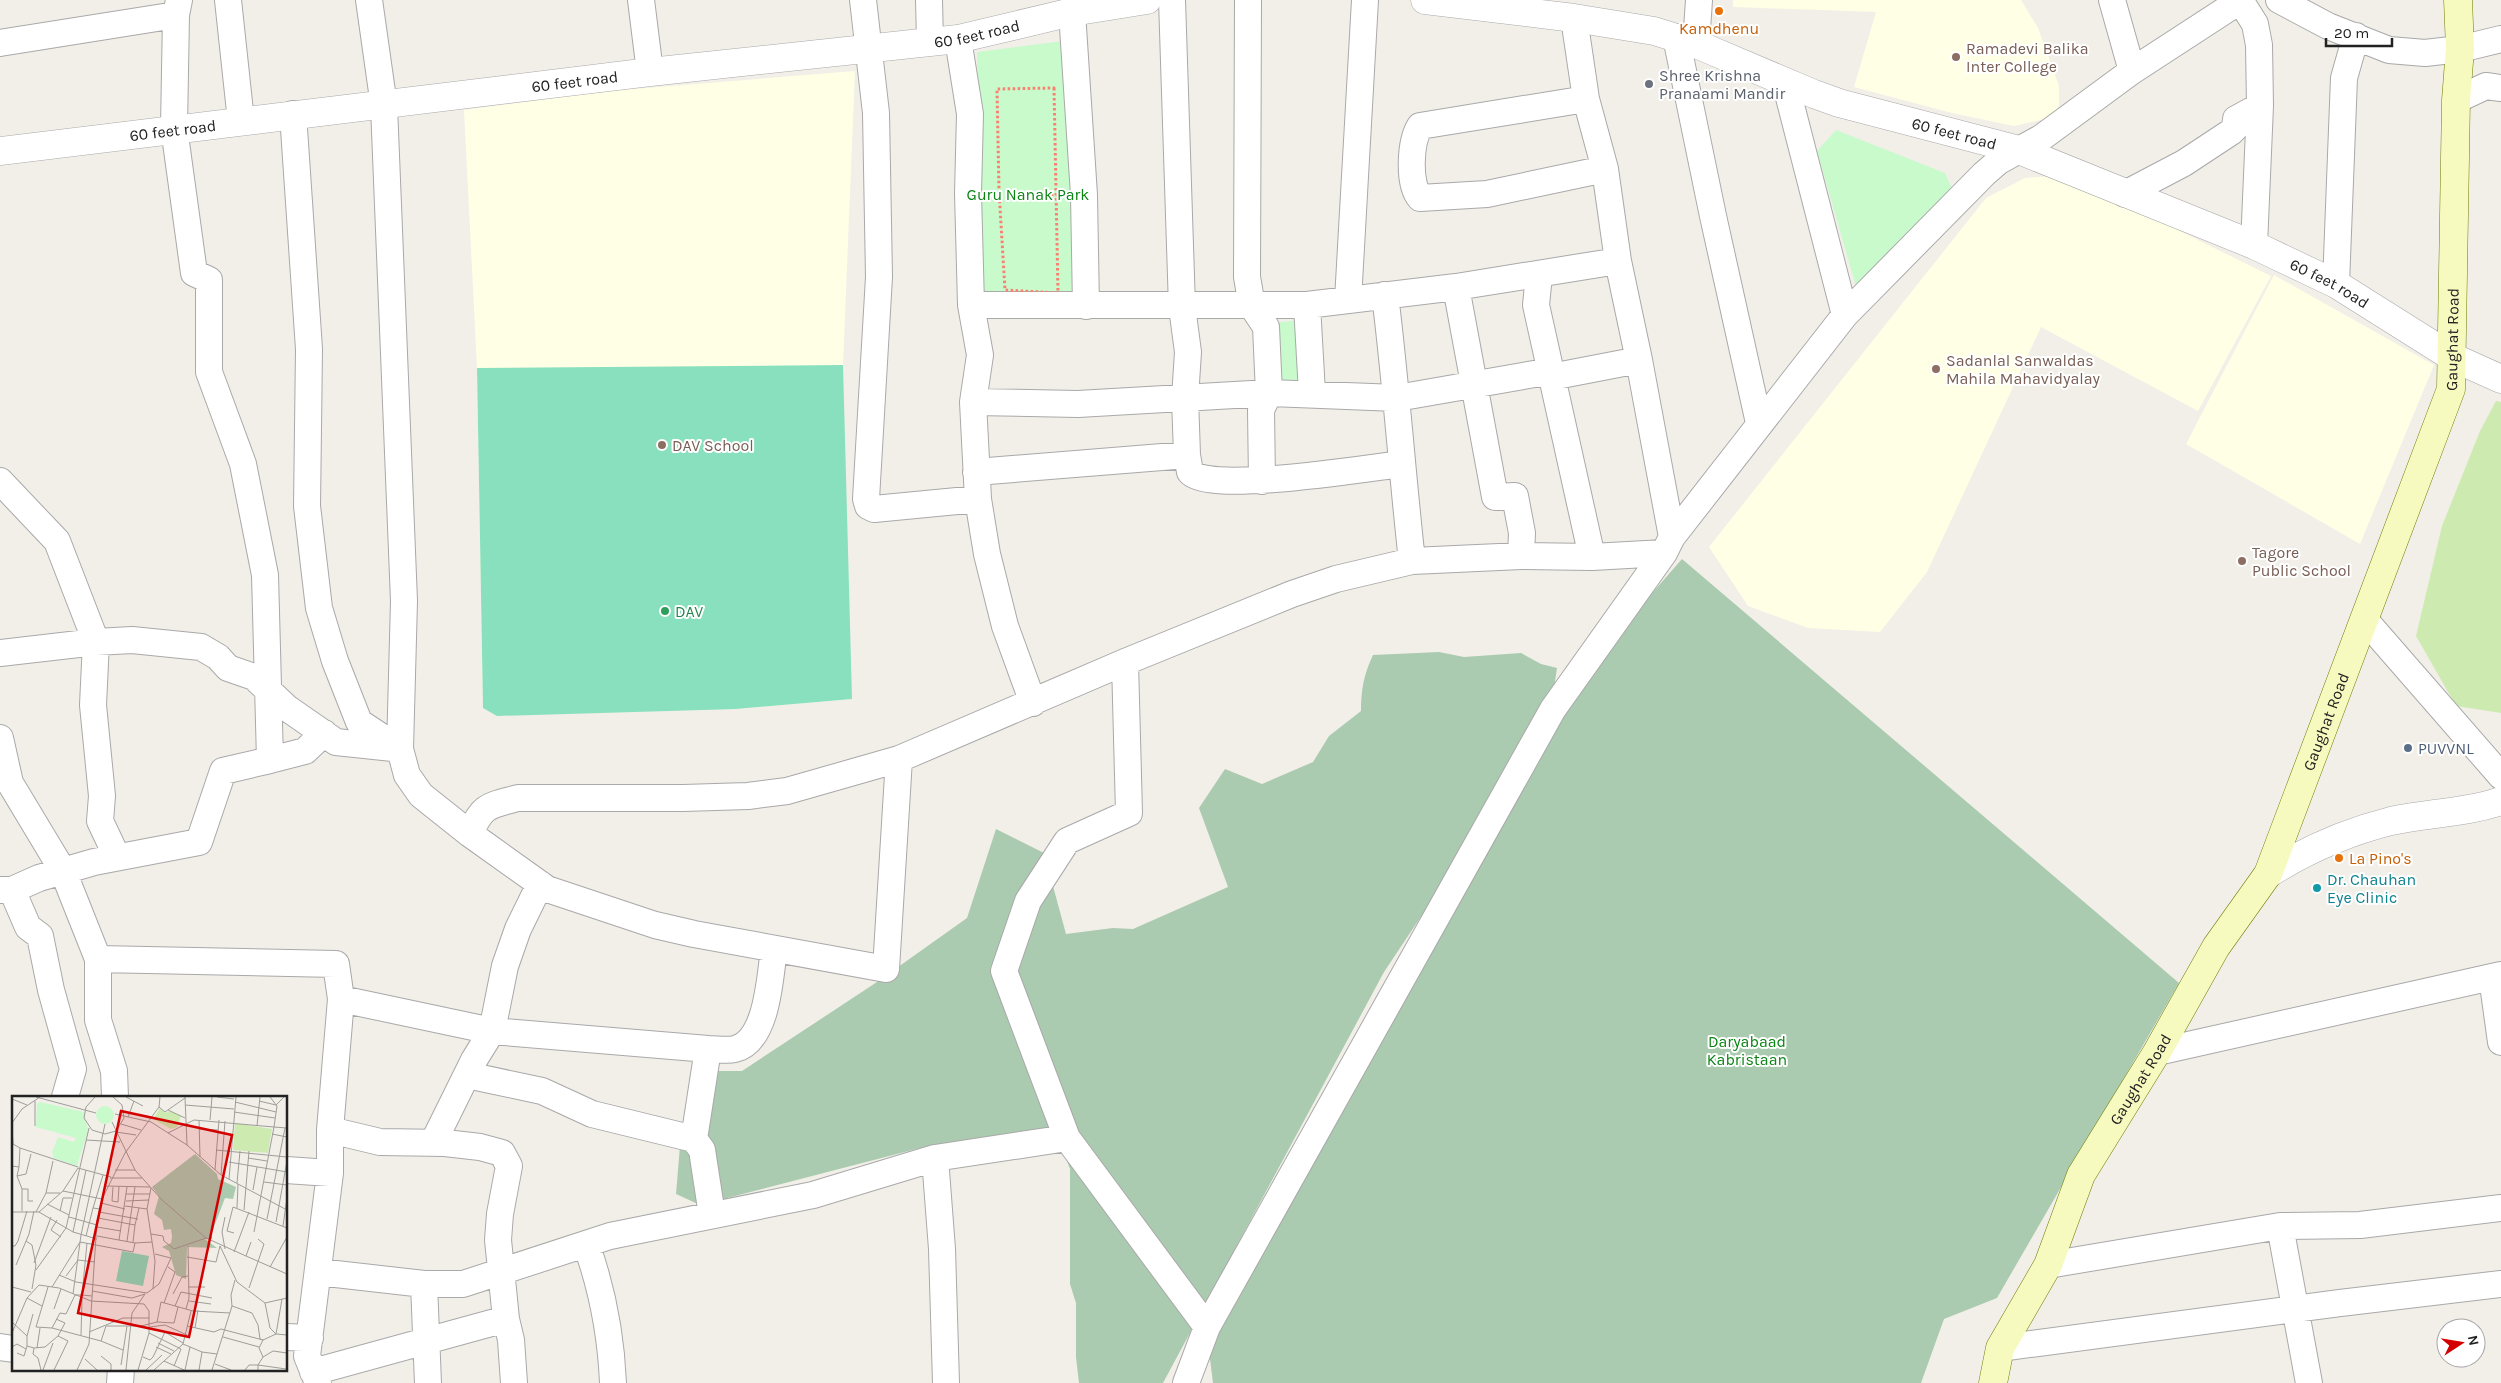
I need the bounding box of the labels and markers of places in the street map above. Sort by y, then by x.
marker: Kamdhenu [1713,5,1725,17]
place label: Kamdhenu [1679,19,1759,38]
place label: Ramadevi Balika Inter College [1966,39,2089,76]
marker: Ramadevi Balika Inter College [1950,51,1962,63]
place label: Shree Krishna Pranaami Mandir [1659,66,1786,103]
marker: Shree Krishna Pranaami Mandir [1643,78,1655,90]
place label: Sadanlal Sanwaldas Mahila Mahavidyalay [1946,351,2101,388]
marker: Sadanlal Sanwaldas Mahila Mahavidyalay [1930,363,1942,375]
place label: DAV School [672,436,754,455]
marker: DAV School [656,439,668,451]
place label: Tagore Public School [2252,543,2351,580]
marker: Tagore Public School [2236,555,2248,567]
place label: DAV [675,602,703,621]
marker: DAV [659,605,671,617]
place label: PUVVNL [2418,739,2474,758]
marker: PUVVNL [2402,742,2414,754]
place label: La Pino's [2349,849,2412,868]
marker: La Pino's [2333,852,2345,864]
place label: Dr. Chauhan Eye Clinic [2327,870,2416,907]
marker: Dr. Chauhan Eye Clinic [2311,882,2323,894]

